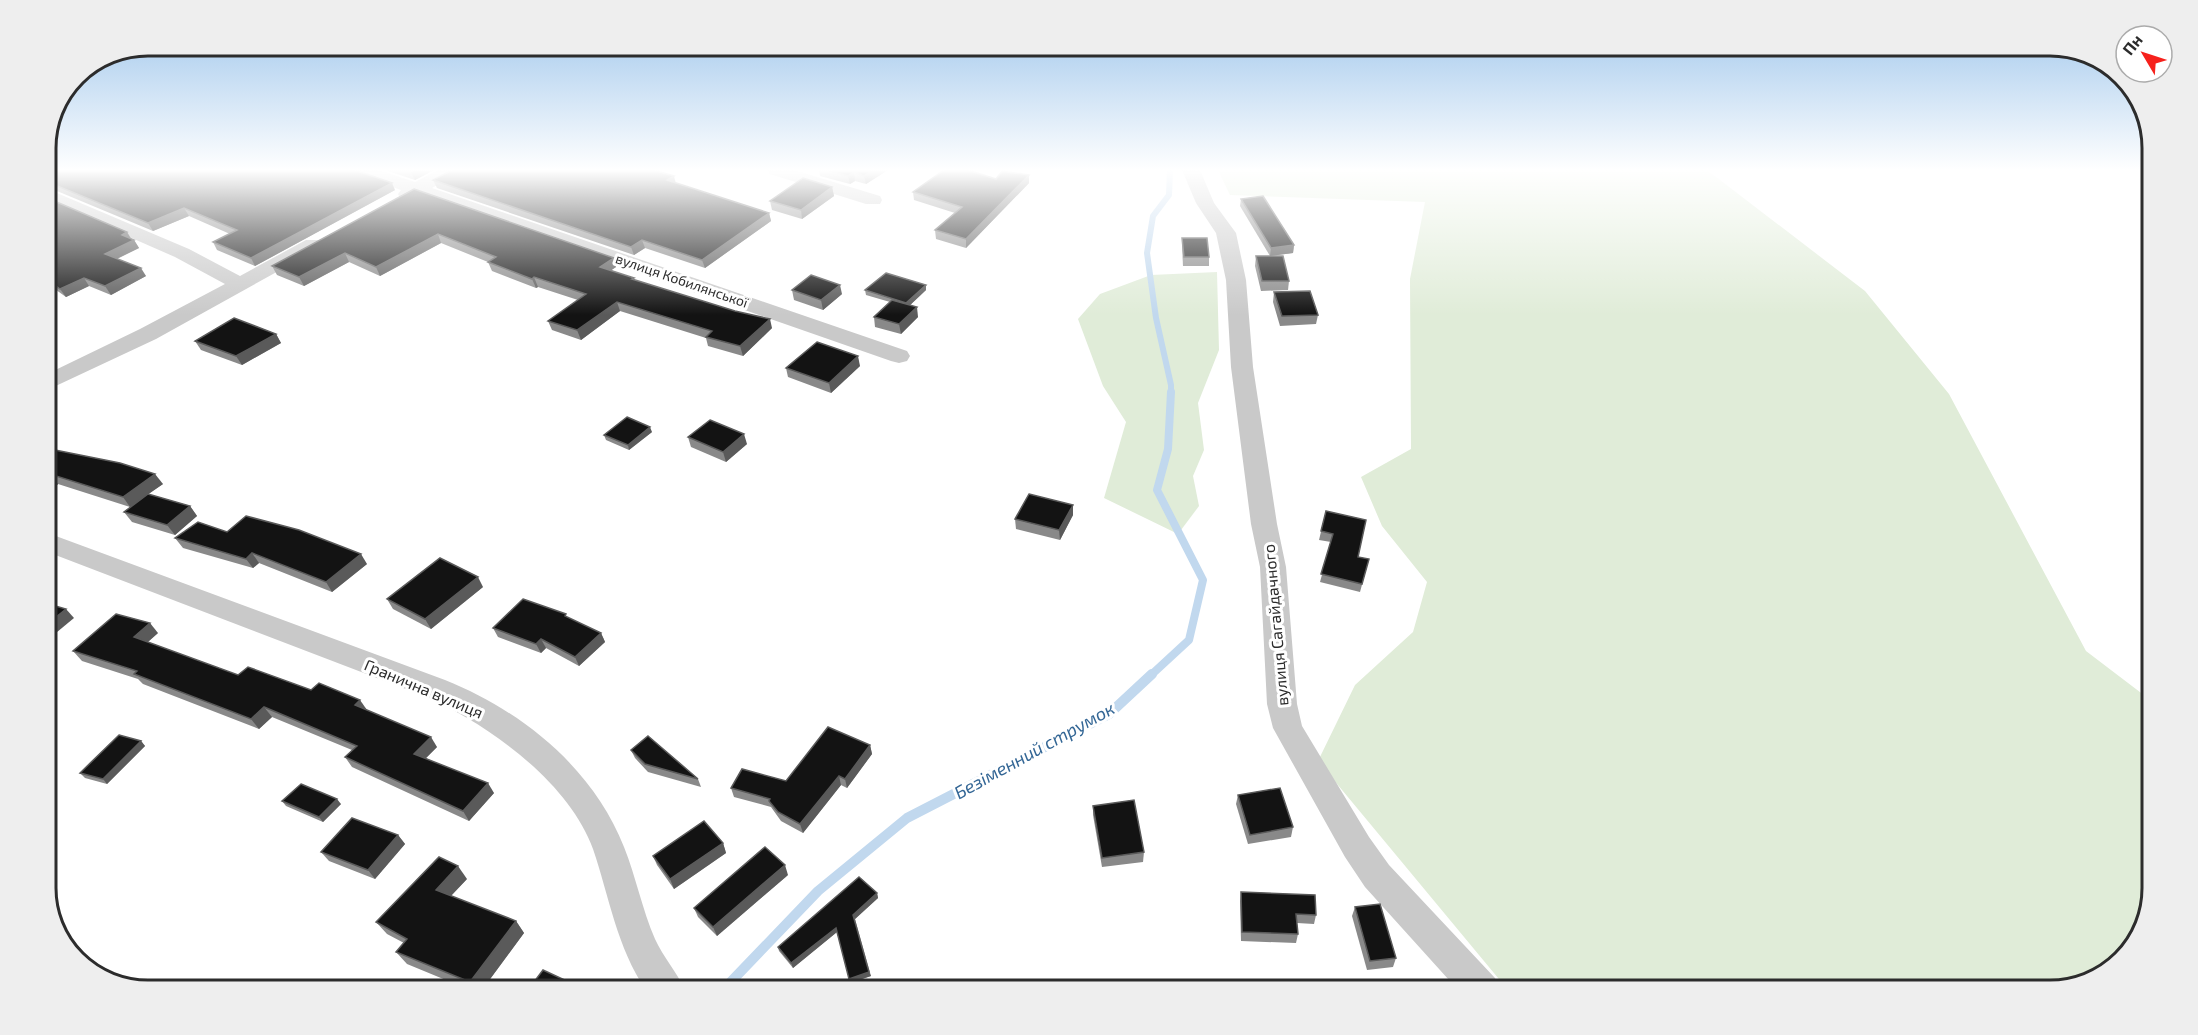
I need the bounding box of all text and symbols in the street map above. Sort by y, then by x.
north arrow [2114,24,2174,84]
text: Пн [2118,30,2146,58]
street label: вулиця Кобилянської [614,249,751,311]
street label: вулиця Сагайдачного [1258,543,1293,707]
street label: Гранична вулиця [361,654,486,722]
water label: Безіменний струмок [950,697,1118,803]

